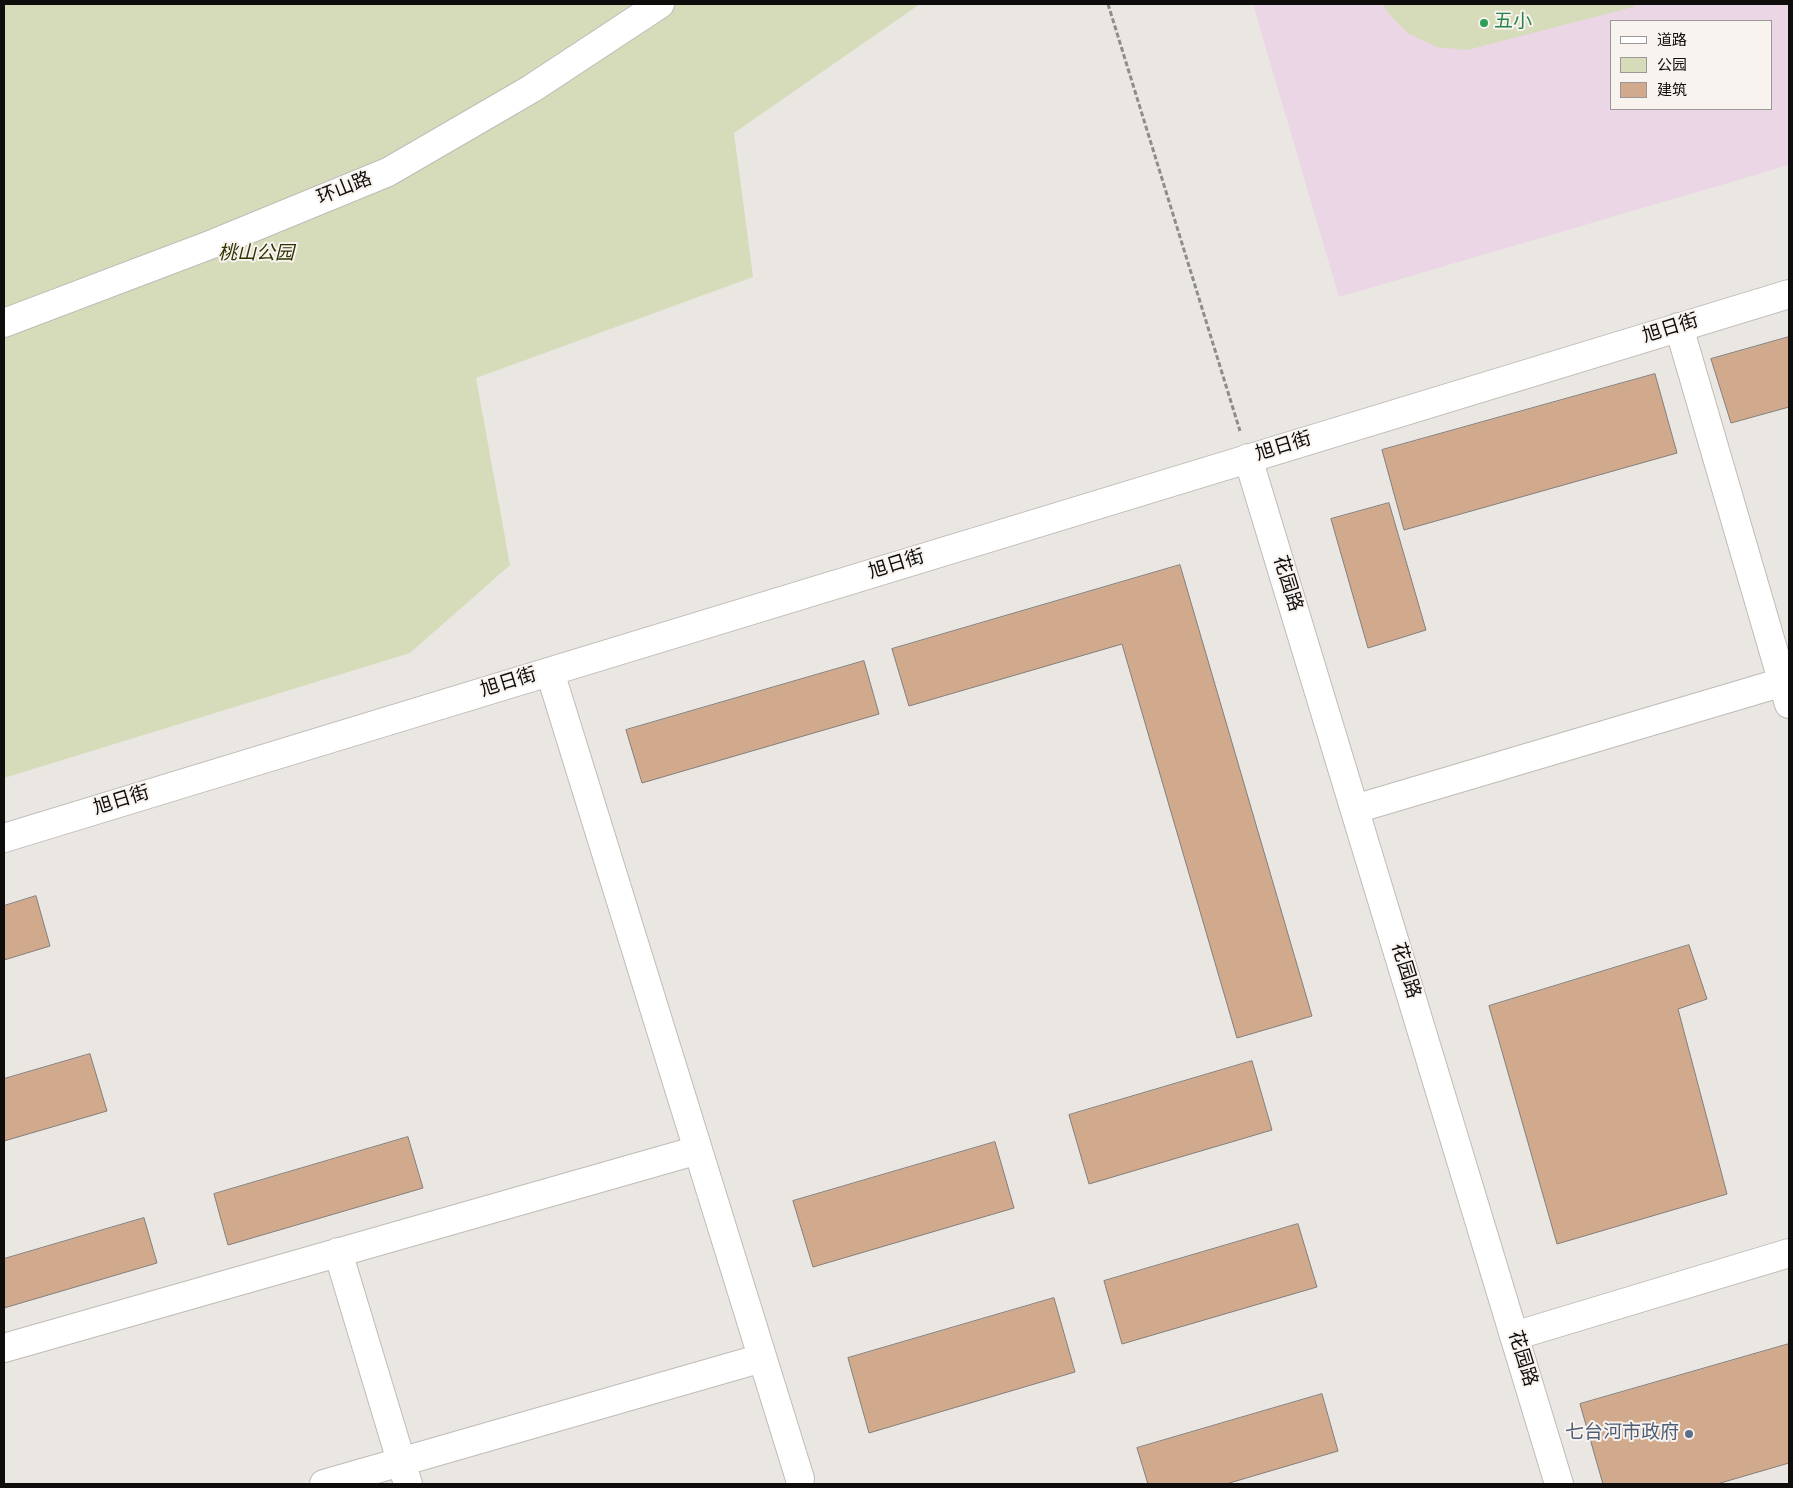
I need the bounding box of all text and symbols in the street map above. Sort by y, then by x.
place label: 五小 [1494,12,1532,34]
marker: 五小 [1478,17,1490,29]
legend [1610,20,1773,110]
text: 道路 [1657,29,1687,52]
text: 公园 [1657,54,1687,77]
text: 建筑 [1657,79,1687,102]
street label: 环山路 [314,169,376,211]
park label: 桃山公园 [218,244,294,266]
street label: 旭日街 [1640,311,1702,349]
street label: 旭日街 [1253,429,1315,467]
street label: 旭日街 [866,547,928,585]
street label: 花园路 [1267,553,1305,615]
street label: 旭日街 [478,665,540,703]
street label: 旭日街 [91,783,153,821]
street label: 花园路 [1385,940,1423,1002]
street label: 花园路 [1502,1328,1540,1390]
place label: 七台河市政府 [1565,1423,1679,1445]
marker: 七台河市政府 [1683,1428,1695,1440]

